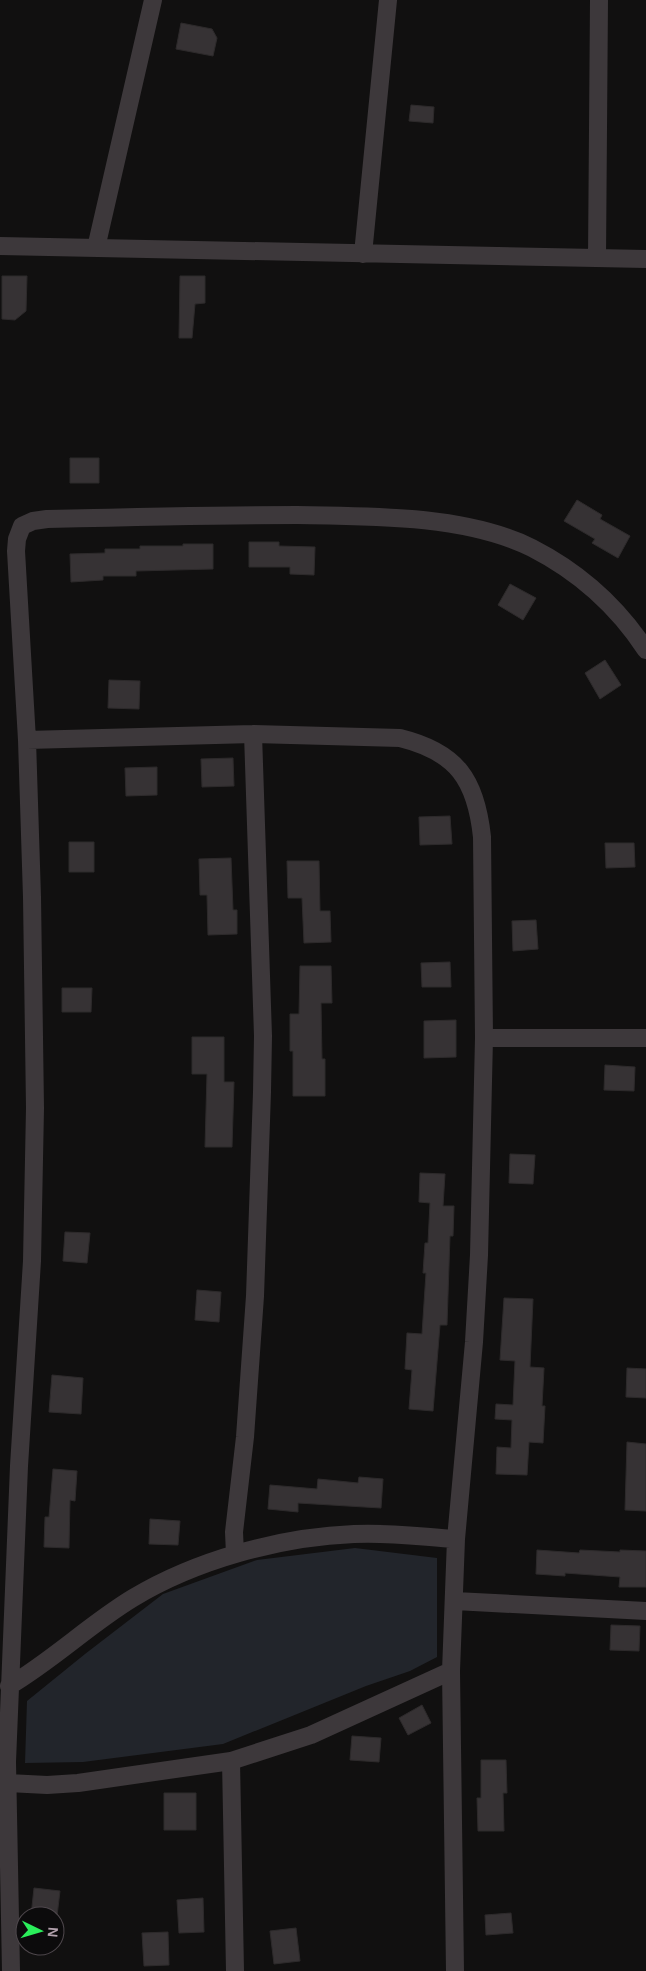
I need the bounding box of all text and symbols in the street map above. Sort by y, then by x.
north arrow [15,1906,65,1956]
text: N [45,1926,61,1938]

